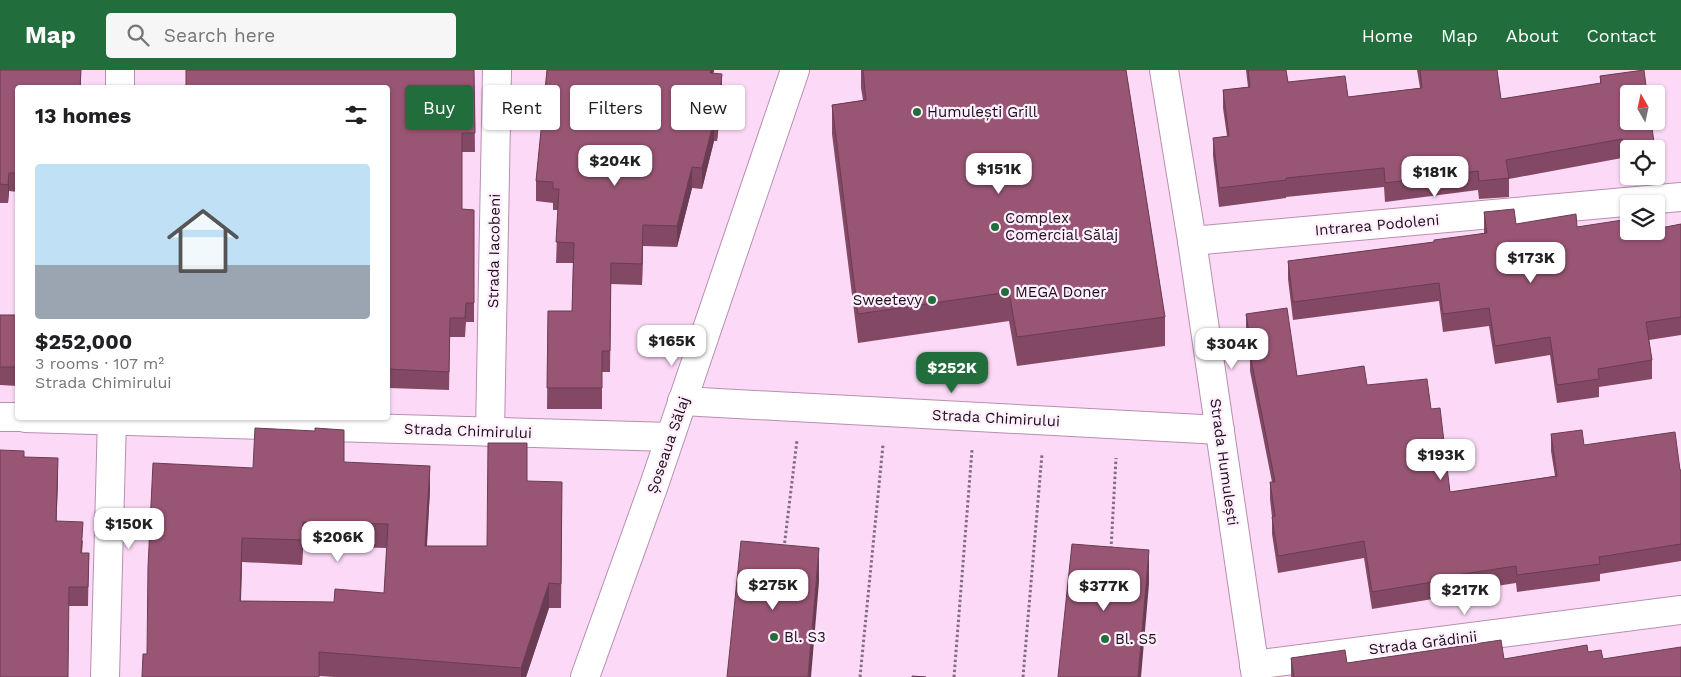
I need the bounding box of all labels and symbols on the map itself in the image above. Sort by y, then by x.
north arrow [1620,85,1665,130]
place label: Humulești Grill [927,103,1038,121]
marker: Humulești Grill [911,106,923,118]
pin: $204K [580,144,650,187]
pin: $151K [964,152,1034,195]
pin: $181K [1400,156,1470,198]
street label: Strada Iacobeni [484,194,504,308]
place label: Complex Comercial Sălaj [1005,209,1118,244]
street label: Intrarea Podoleni [1314,211,1440,239]
marker: Complex Comercial Sălaj [989,221,1001,233]
pin: $173K [1496,242,1566,284]
place label: MEGA Doner [1015,283,1106,301]
marker: MEGA Doner [999,286,1011,298]
place label: Sweetevy [853,291,922,309]
marker: Sweetevy [926,294,938,306]
pin: $165K [637,324,707,367]
pin: $304K [1197,328,1267,370]
pin: $252K [917,352,987,394]
street label: Șoseaua Sălaj [643,394,693,496]
street label: Strada Humulești [1206,397,1242,527]
street label: Strada Chimirului [932,406,1060,430]
street label: Strada Chimirului [404,420,532,442]
pin: $193K [1406,438,1476,481]
pin: $150K [94,508,164,550]
pin: $206K [303,520,373,563]
pin: $275K [738,568,808,611]
pin: $377K [1069,570,1139,612]
pin: $217K [1430,574,1500,616]
street label: Strada Grădinii [1368,627,1478,659]
place label: Bl. S3 [784,628,826,646]
place label: Bl. S5 [1115,630,1157,648]
marker: Bl. S3 [768,631,780,643]
marker: Bl. S5 [1099,633,1111,645]

